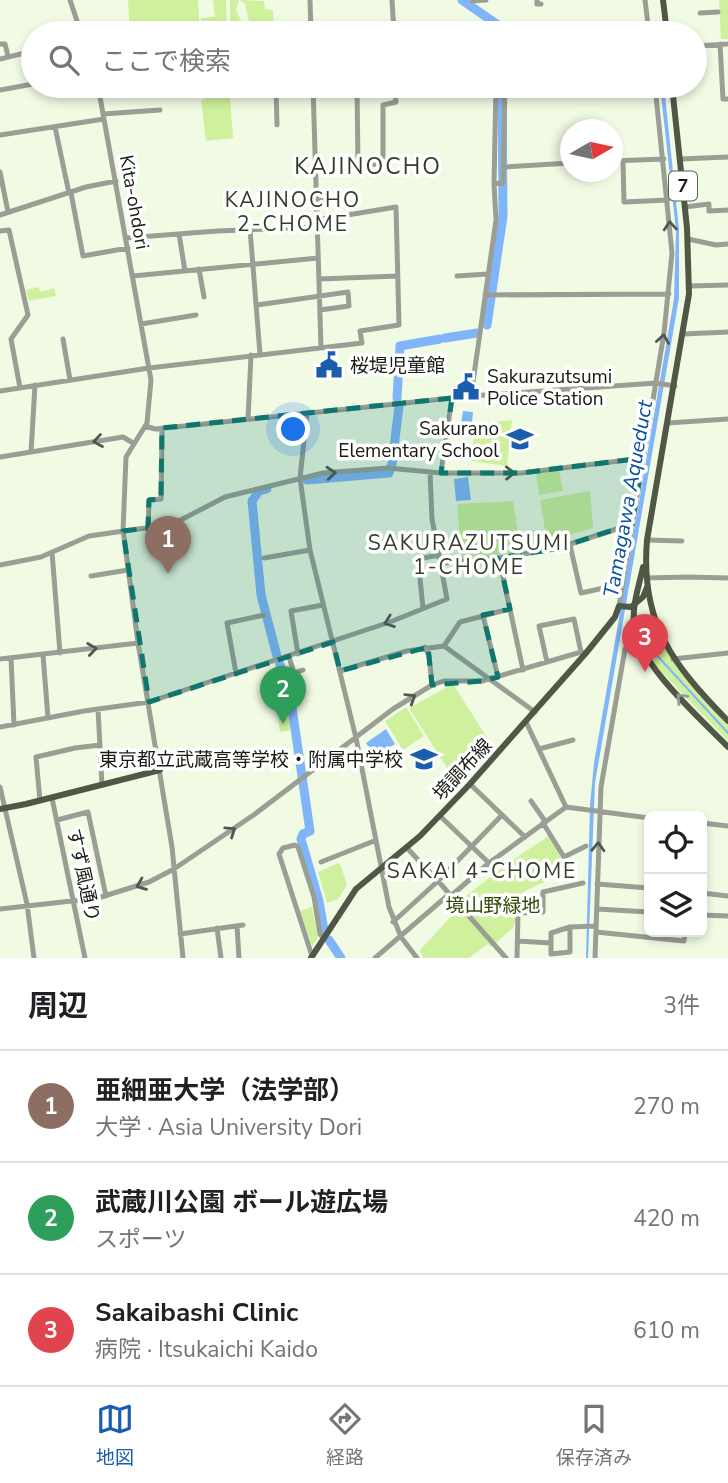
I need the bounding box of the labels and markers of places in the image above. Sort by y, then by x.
public building icon: 桜堤児童館 [314,350,344,380]
place label: 桜堤児童館 [350,353,445,379]
place label: Sakurazutsumi Police Station [487,364,612,412]
public building icon: Sakurazutsumi Police Station [451,372,481,402]
place label: Sakurano Elementary School [338,416,499,464]
school or university icon: Sakurano Elementary School [505,424,535,454]
pin: 1 [145,516,191,574]
pin: 3 [622,614,668,672]
pin: 2 [260,666,306,724]
school or university icon: 東京都立武蔵高等学校・附属中学校 [409,744,439,774]
place label: 東京都立武蔵高等学校・附属中学校 [99,747,403,773]

